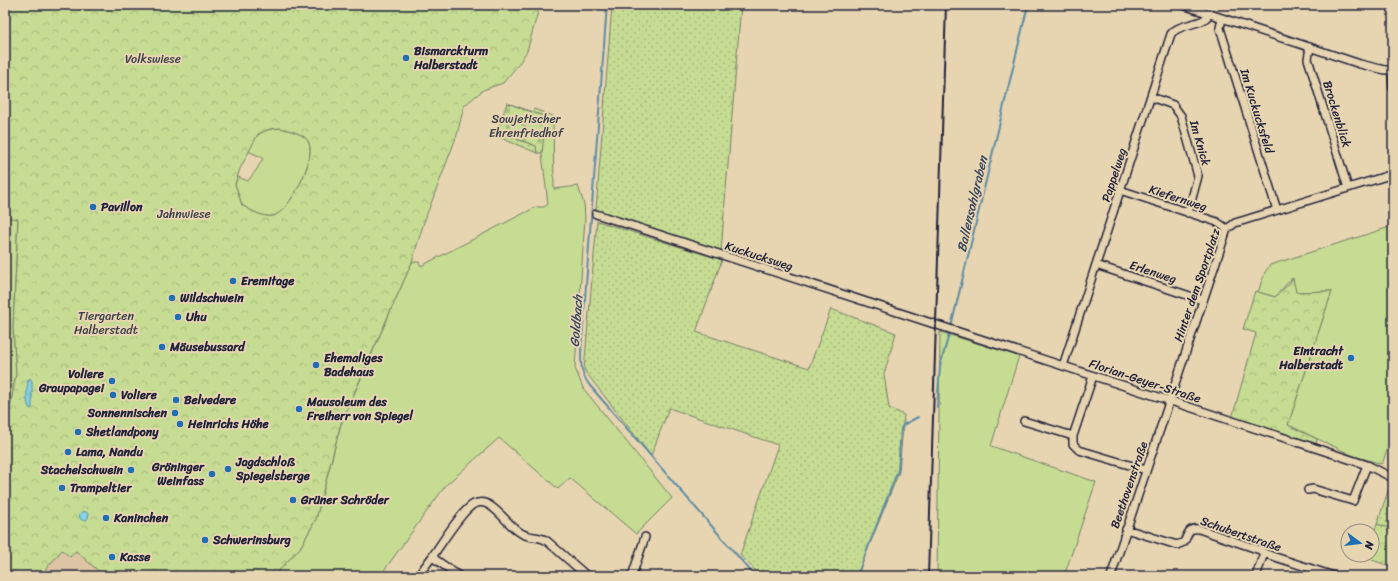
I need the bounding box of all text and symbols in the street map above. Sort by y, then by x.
place label: Bismarckturm Halberstadt [413,40,488,76]
park label: Volkswiese [125,48,181,70]
marker: Bismarckturm Halberstadt [401,53,411,63]
street label: Im Kuckucksfeld [1233,65,1281,157]
street label: Brockenblick [1316,78,1358,151]
park label: Sowjetischer Ehrenfriedhof [489,108,565,144]
street label: Im Knick [1183,117,1217,169]
street label: Pappelweg [1095,145,1133,205]
water label: Ballensohlgraben [950,152,995,254]
street label: Kiefernweg [1146,178,1210,218]
place label: Pavillon [101,196,143,218]
marker: Pavillon [88,202,98,212]
park label: Jahnwiese [156,203,211,225]
street label: Hinter dem Sportplatz [1167,225,1227,345]
street label: Kuckucksweg [722,235,796,277]
street label: Erlenweg [1127,254,1179,290]
place label: Eremitage [241,270,295,292]
marker: Eremitage [228,276,238,286]
place label: Wildschwein [180,287,244,309]
marker: Wildschwein [167,293,177,303]
water label: Goldbach [563,293,589,348]
park label: Tiergarten Halberstadt [74,305,138,341]
place label: Uhu [186,306,207,328]
marker: Uhu [173,312,183,322]
place label: Mäusebussard [169,336,246,358]
place label: Eintracht Halberstadt [1278,340,1344,376]
marker: Mäusebussard [157,342,167,352]
place label: Ehemaliges Badehaus [324,347,383,383]
street label: Florian-Geyer-Straße [1086,353,1204,409]
marker: Eintracht Halberstadt [1346,353,1356,363]
marker: Ehemaliges Badehaus [311,360,321,370]
place label: Voliere Graupapagei [38,363,105,399]
marker: Voliere Graupapagei [107,376,117,386]
place label: Voliere [121,384,158,406]
place label: Belvedere [184,389,237,411]
marker: Voliere [108,390,118,400]
place label: Mausoleum des Freiherr von Spiegel [306,391,413,427]
marker: Belvedere [171,395,181,405]
place label: Sonnennischen [87,402,168,424]
marker: Mausoleum des Freiherr von Spiegel [294,404,304,414]
marker: Sonnennischen [170,408,180,418]
place label: Heinrichs Höhe [187,413,269,435]
marker: Heinrichs Höhe [175,419,185,429]
place label: Shetlandpony [85,421,159,443]
marker: Shetlandpony [73,427,83,437]
street label: Beethovenstraße [1104,438,1154,532]
place label: Lama, Nandu [76,441,143,463]
marker: Lama, Nandu [63,447,73,457]
place label: Jagdschloß Spiegelsberge [235,451,311,487]
place label: Gröninger Weinfass [151,456,205,492]
place label: Stachelschwein [40,459,123,481]
marker: Jagdschloß Spiegelsberge [223,464,233,474]
marker: Stachelschwein [126,465,136,475]
marker: Gröninger Weinfass [207,469,217,479]
place label: Trampeltier [70,477,132,499]
marker: Trampeltier [57,483,67,493]
place label: Grüner Schröder [300,489,390,511]
marker: Grüner Schröder [288,495,298,505]
place label: Kaninchen [113,507,169,529]
street label: Schubertstraße [1197,510,1285,558]
marker: Kaninchen [101,513,111,523]
north arrow [1340,523,1380,563]
place label: Schwerinsburg [212,529,291,551]
marker: Schwerinsburg [200,535,210,545]
text: N [1359,538,1380,552]
place label: Kasse [119,546,151,568]
marker: Kasse [107,552,117,562]

